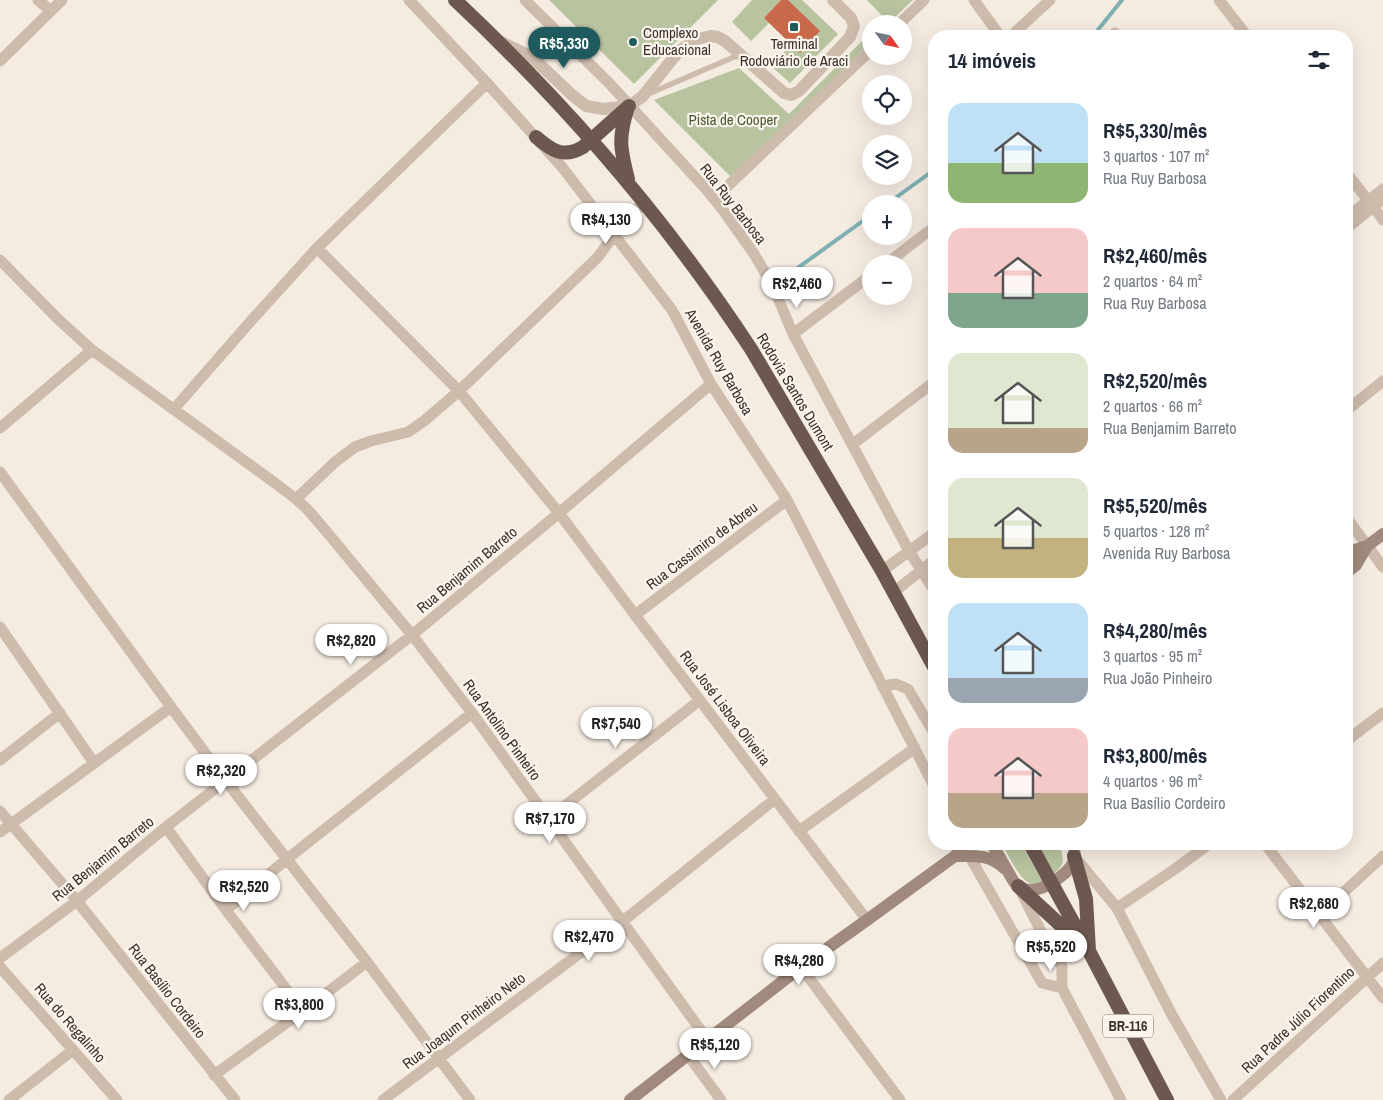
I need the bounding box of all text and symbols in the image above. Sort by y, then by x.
north arrow [862,15,912,65]
map controls [862,15,912,305]
marker: Terminal Rodoviário de Araci [788,21,800,33]
place label: Complexo Educacional [643,22,711,60]
pin: R$5,330 [518,27,610,69]
text: R$5,330 [539,32,589,54]
place label: Terminal Rodoviário de Araci [740,33,848,71]
marker: Complexo Educacional [627,36,639,48]
text: 14 imóveis [948,46,1036,75]
icon: filters [1305,46,1333,74]
button: locate [862,75,912,125]
park label: Pista de Cooper [689,109,777,130]
text: R$5,330/mês [1103,116,1207,145]
icon: home [988,123,1048,183]
button: layers [862,135,912,185]
text: 3 quartos · 107 m² [1103,145,1209,167]
street label: Rua Ruy Barbosa [695,159,772,249]
text: Rua Ruy Barbosa [1103,167,1207,189]
button: + [862,195,912,245]
pin: R$4,130 [560,202,652,245]
text: R$4,130 [581,208,631,230]
text: R$2,460/mês [1103,241,1207,270]
icon: home [988,248,1048,308]
button: − [862,255,912,305]
pin: R$2,460 [751,266,843,309]
text: 2 quartos · 64 m² [1103,270,1202,292]
text: R$2,460 [772,272,822,294]
text: Rua Ruy Barbosa [1103,292,1207,314]
street label: Avenida Ruy Barbosa [680,304,758,419]
street label: Rodovia Santos Dumont [752,329,839,455]
text: R$2,520/mês [1103,366,1207,395]
icon: home [988,373,1048,433]
text: 2 quartos · 66 m² [1103,395,1202,417]
text: Rua Benjamim Barreto [1103,417,1236,439]
text: R$5,520/mês [1103,491,1207,520]
street label: Rua Cassimiro de Abreu [642,497,762,595]
icon: home [988,498,1048,558]
text: 5 quartos · 128 m² [1103,520,1209,542]
street label: Rua Benjamim Barreto [412,521,521,618]
text: Avenida Ruy Barbosa [1103,542,1230,564]
text: R$4,280/mês [1103,616,1207,645]
icon: home [988,623,1048,683]
pin: R$2,820 [305,624,397,666]
text: R$2,820 [326,629,376,651]
text: 3 quartos · 95 m² [1103,645,1202,667]
street label: Rua José Lisboa Oliveira [675,646,776,770]
text: Rua João Pinheiro [1103,667,1212,689]
street label: Rua Antolino Pinheiro [459,675,546,785]
pin: R$7,540 [570,706,662,749]
text: R$7,540 [591,712,641,734]
text: R$3,800/mês [1103,741,1207,770]
icon: home [988,748,1048,808]
pin: R$2,320 [175,754,267,796]
text: R$2,320 [196,759,246,781]
text: 4 quartos · 96 m² [1103,770,1202,792]
text: Rua Basílio Cordeiro [1103,792,1226,814]
pin: R$7,170 [504,802,596,844]
text: R$7,170 [525,807,575,829]
street label: Rua Benjamim Barreto [47,811,158,906]
pin: R$2,520 [198,870,290,912]
text: R$2,520 [219,875,269,897]
pin: R$2,680 [1268,886,1360,929]
text: R$2,680 [1289,892,1339,914]
pin: R$2,470 [543,920,635,962]
text: R$2,470 [564,925,614,947]
pin: R$5,520 [1005,930,1097,972]
text: R$5,520 [1026,935,1076,957]
street label: Rua Basílio Cordeiro [124,939,211,1043]
pin: R$4,280 [753,944,845,986]
text: R$4,280 [774,949,824,971]
street label: Rua Padre Júlio Fiorentino [1236,961,1359,1078]
street label: Rua Joaqum Pinheiro Neto [398,967,530,1074]
street label: Rua do Regalinho [30,978,111,1067]
pin: R$3,800 [253,988,345,1030]
text: R$3,800 [274,993,324,1015]
road number: BR-116 [1103,1014,1153,1038]
pin: R$5,120 [669,1028,761,1070]
text: R$5,120 [690,1033,740,1055]

